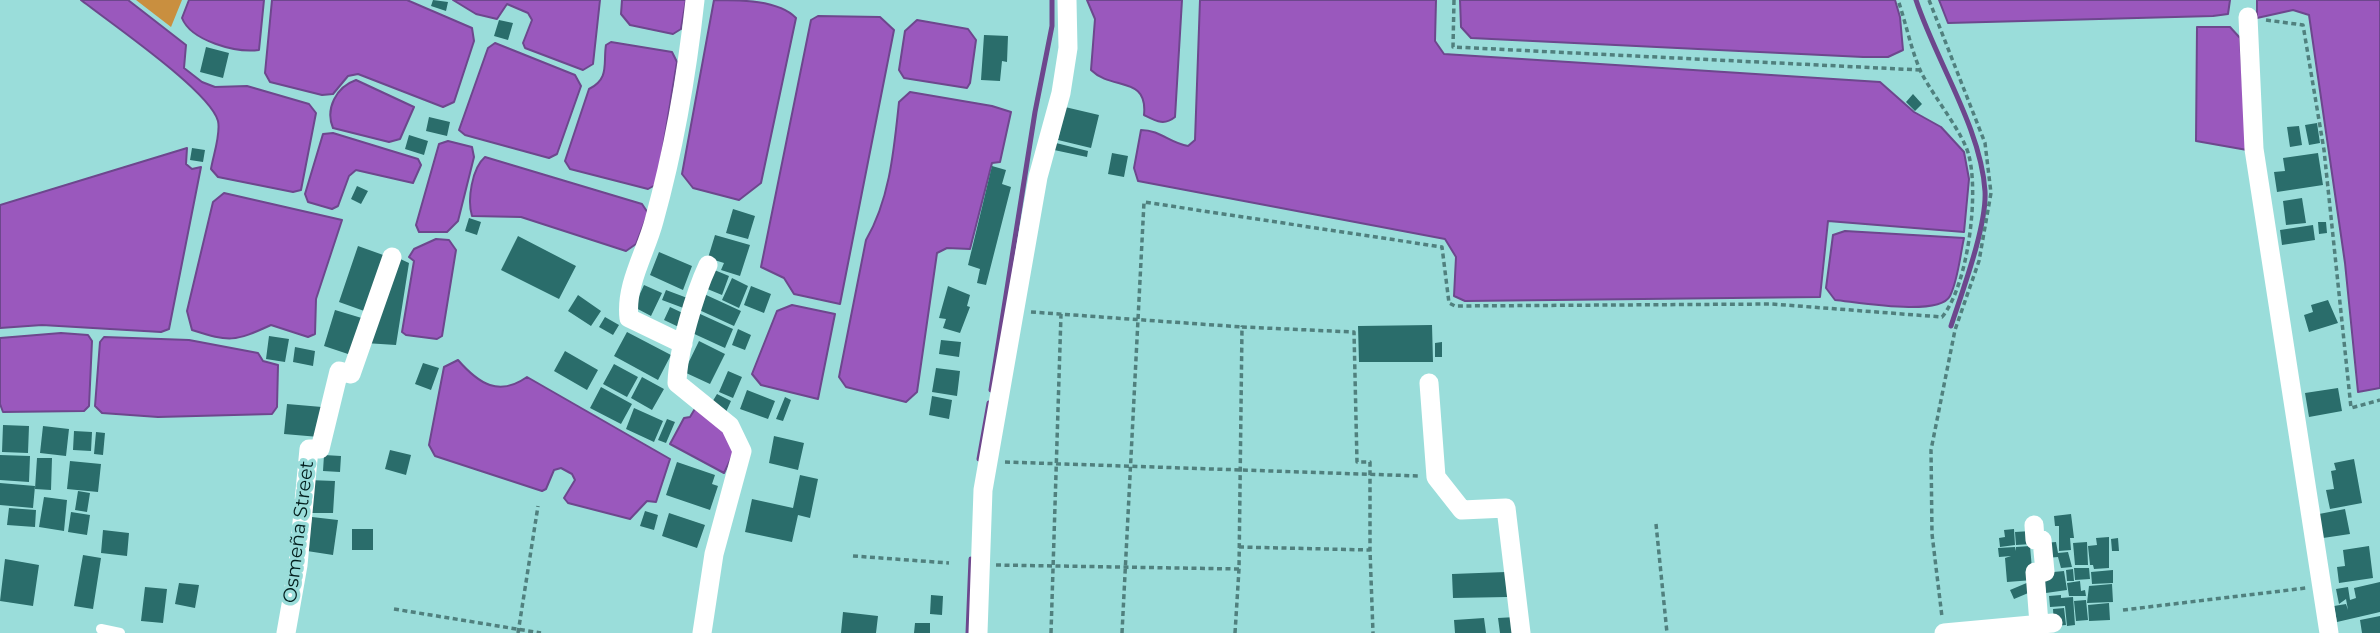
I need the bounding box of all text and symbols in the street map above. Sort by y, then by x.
street label: Osmeña Street [279,459,319,605]

